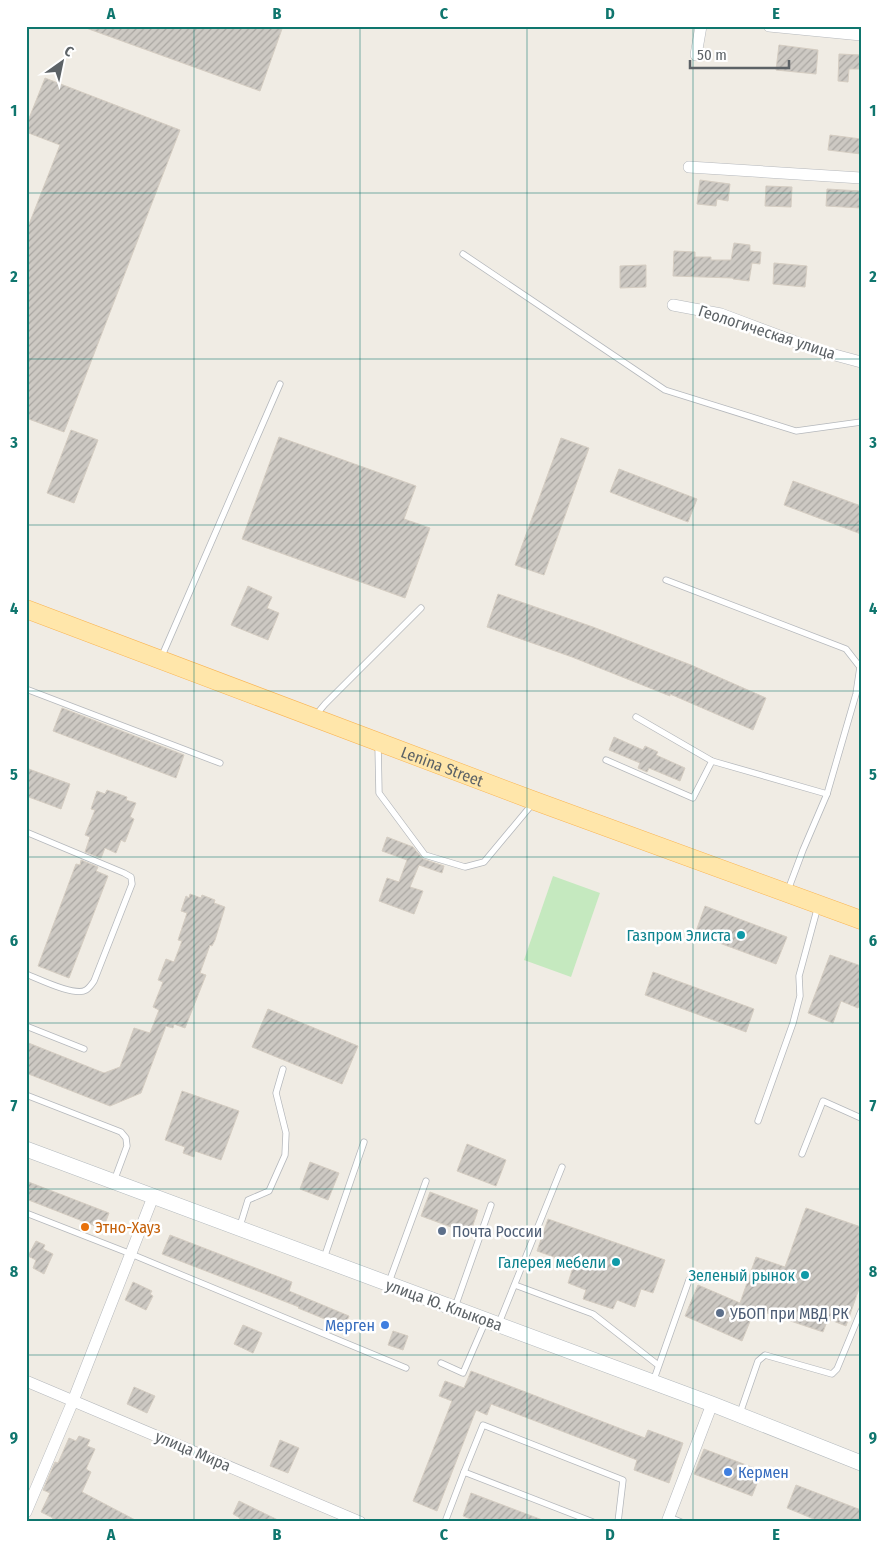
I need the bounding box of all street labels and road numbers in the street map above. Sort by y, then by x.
street label: Геологическая улица [696,301,838,363]
street label: Lenina Street [399,742,487,790]
street label: улица Ю. Клыкова [383,1275,505,1335]
street label: улица Мира [152,1427,234,1475]

